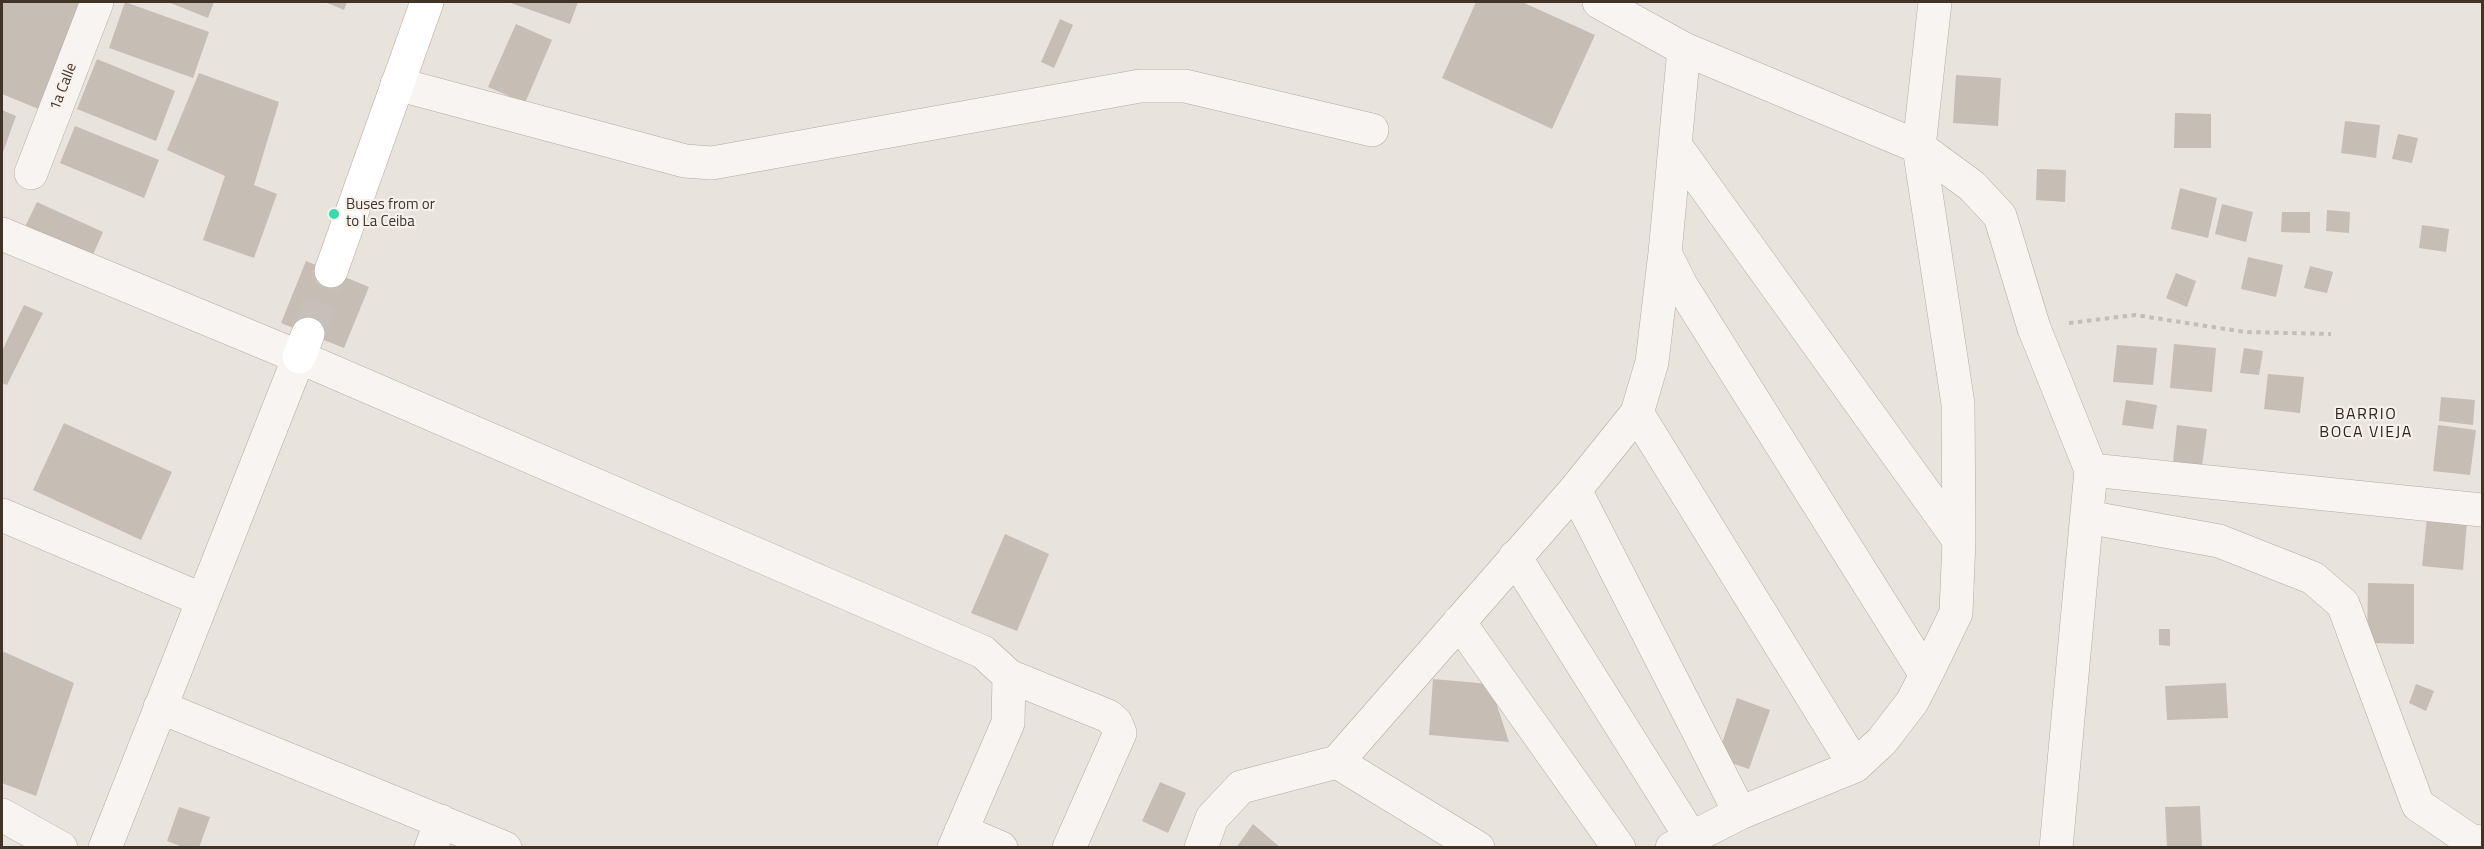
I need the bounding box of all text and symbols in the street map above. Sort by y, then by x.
street label: 1a Calle [47,61,81,113]
place label: Buses from or to La Ceiba [346,196,435,231]
marker: Buses from or to La Ceiba [327,207,341,221]
district label: BARRIO BOCA VIEJA [2319,405,2413,443]

